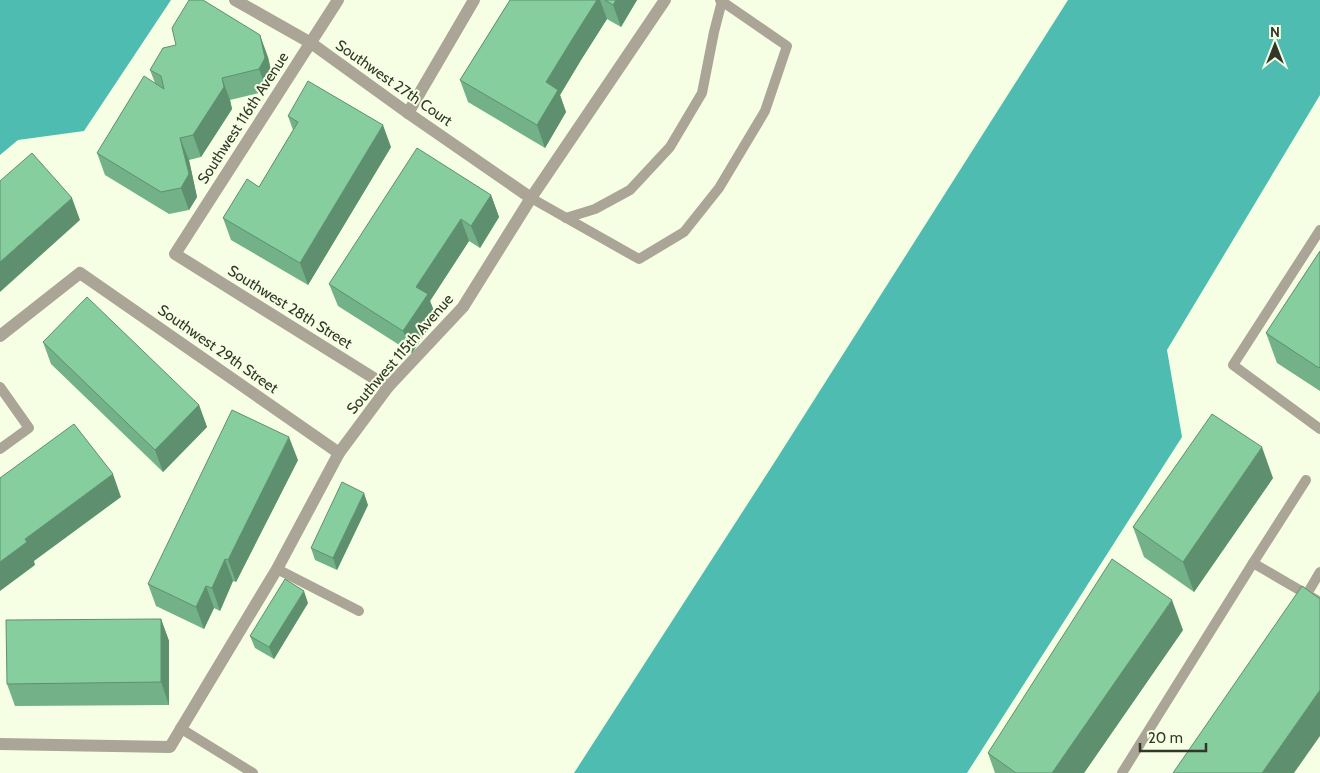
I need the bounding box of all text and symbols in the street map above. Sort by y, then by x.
north arrow [1250,20,1300,70]
text: N [1270,23,1280,41]
street label: Southwest 27th Court [332,36,456,130]
street label: Southwest 116th Avenue [194,48,293,187]
street label: Southwest 28th Street [225,261,355,353]
street label: Southwest 115th Avenue [343,290,457,418]
street label: Southwest 29th Street [154,301,282,397]
scale bar [1140,720,1206,752]
text: 20 m [1148,729,1183,747]

